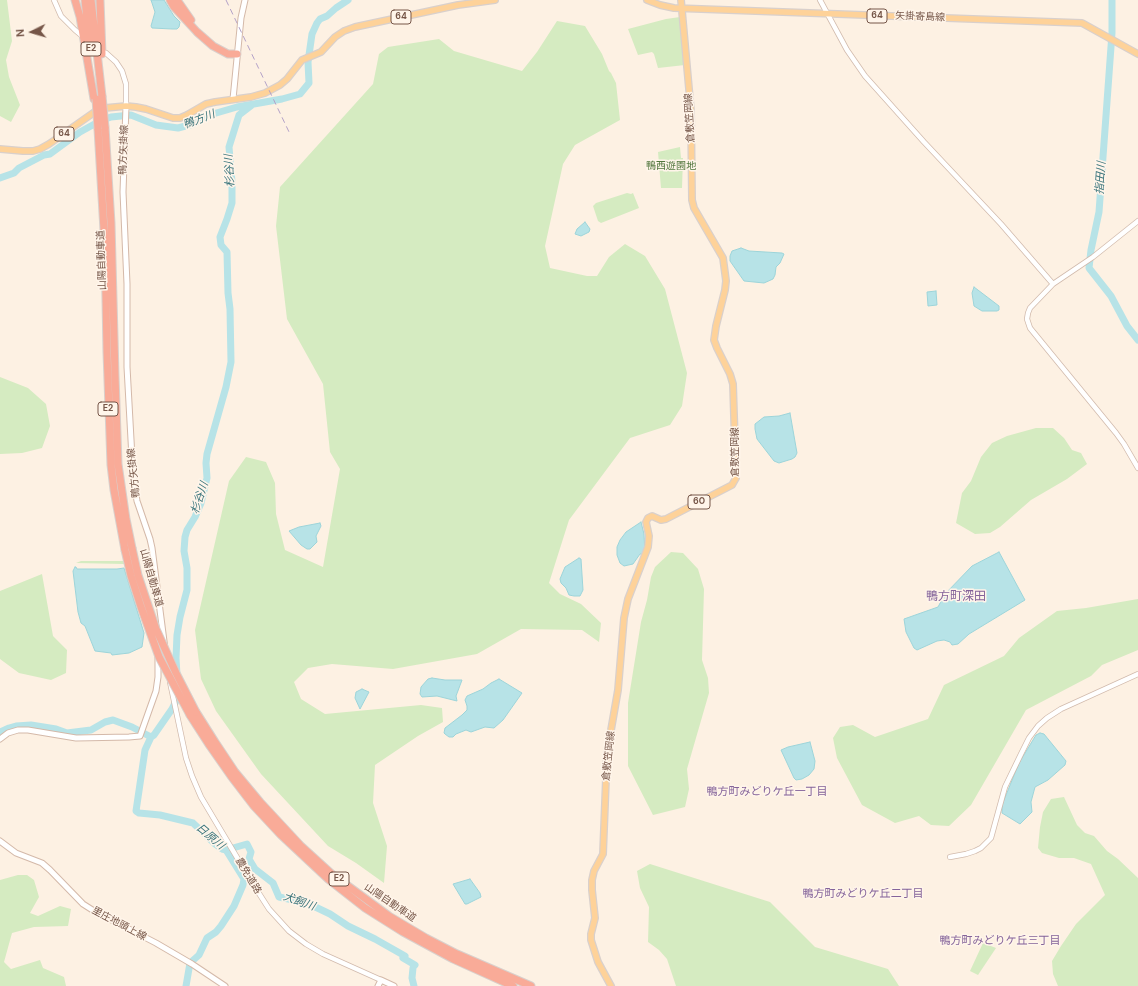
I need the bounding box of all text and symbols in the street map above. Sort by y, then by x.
road number: 64 [867,9,887,23]
road number: 64 [391,10,411,24]
street label: 矢掛寄島線 [895,10,945,24]
north arrow [12,12,52,52]
text: N [13,28,27,38]
road number: E2 [81,42,101,56]
street label: 倉敷笠岡線 [683,93,697,143]
water label: 鴨方川 [181,108,217,132]
street label: 鴨方矢掛線 [117,125,131,175]
road number: 64 [54,127,74,141]
water label: 杉谷川 [223,154,237,188]
park label: 鴨西遊園地 [646,160,696,172]
water label: 指田川 [1093,161,1109,195]
street label: 山陽自動車道 [95,230,109,290]
road number: E2 [98,402,118,416]
street label: 倉敷笠岡線 [729,427,741,477]
street label: 鴨方矢掛線 [125,448,143,498]
water label: 杉谷川 [189,480,211,516]
road number: 60 [688,495,710,509]
street label: 山陽自動車道 [137,548,165,608]
district label: 鴨方町深田 [926,590,986,604]
street label: 倉敷笠岡線 [600,731,618,781]
district label: 鴨方町みどりケ丘一丁目 [707,785,827,799]
water label: 日原川 [193,821,227,853]
street label: 農免道路 [233,856,263,896]
road number: E2 [329,872,349,886]
street label: 山陽自動車道 [362,881,418,925]
district label: 鴨方町みどりケ丘二丁目 [803,887,923,901]
water label: 犬飼川 [281,890,317,914]
street label: 里庄地頭上線 [90,905,148,943]
district label: 鴨方町みどりケ丘三丁目 [940,934,1060,948]

